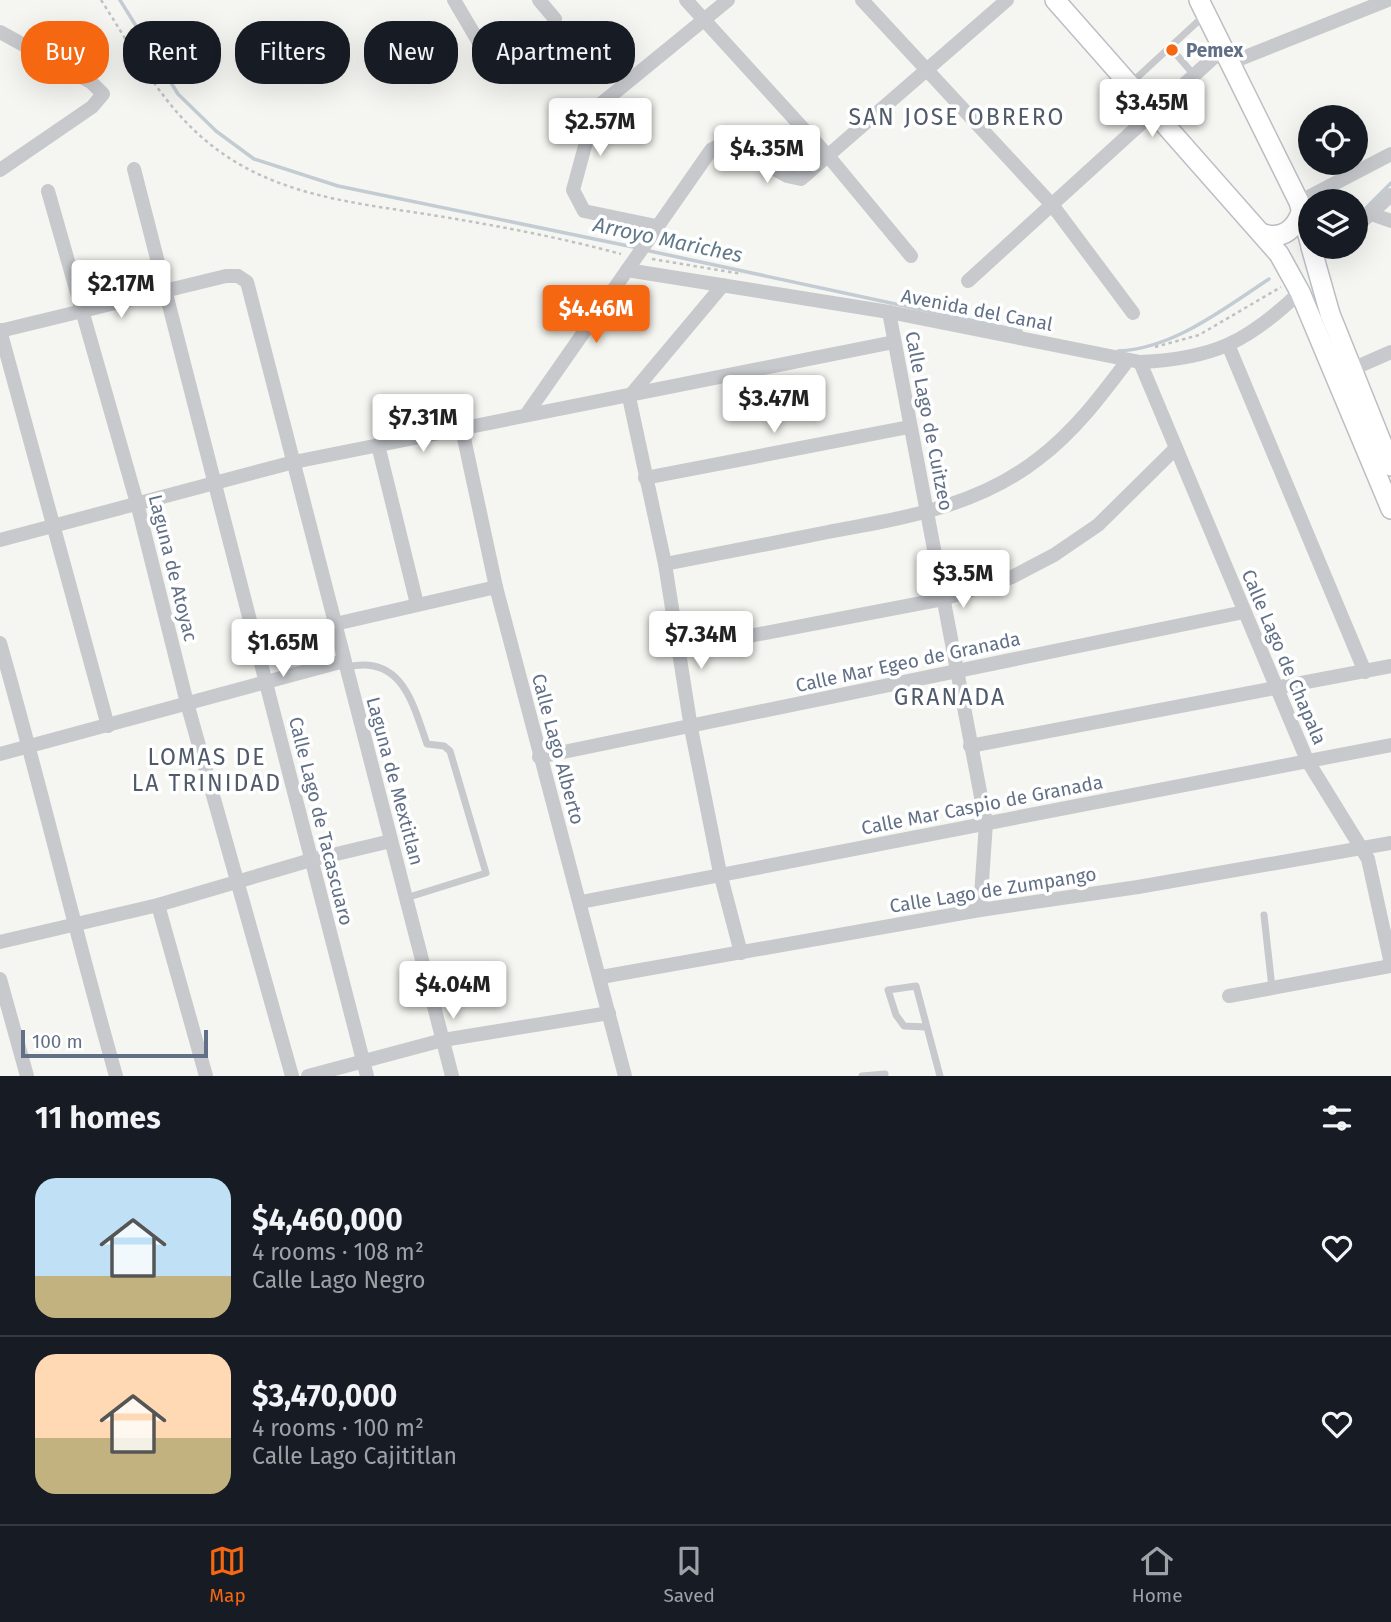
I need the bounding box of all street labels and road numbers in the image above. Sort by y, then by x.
street label: Avenida del Canal [899,284,1055,336]
street label: Calle Lago de Cuitzeo [900,329,958,513]
street label: Laguna de Atoyac [144,492,202,644]
street label: Calle Lago de Chapala [1237,566,1331,748]
street label: Calle Mar Egeo de Granada [793,627,1023,697]
street label: Calle Lago Alberto [527,671,589,827]
street label: Laguna de Mextitlan [361,694,429,868]
street label: Calle Lago de Tacascuaro [284,714,358,928]
street label: Calle Mar Caspio de Granada [859,770,1105,840]
street label: Calle Lago de Zumpango [888,862,1098,918]

